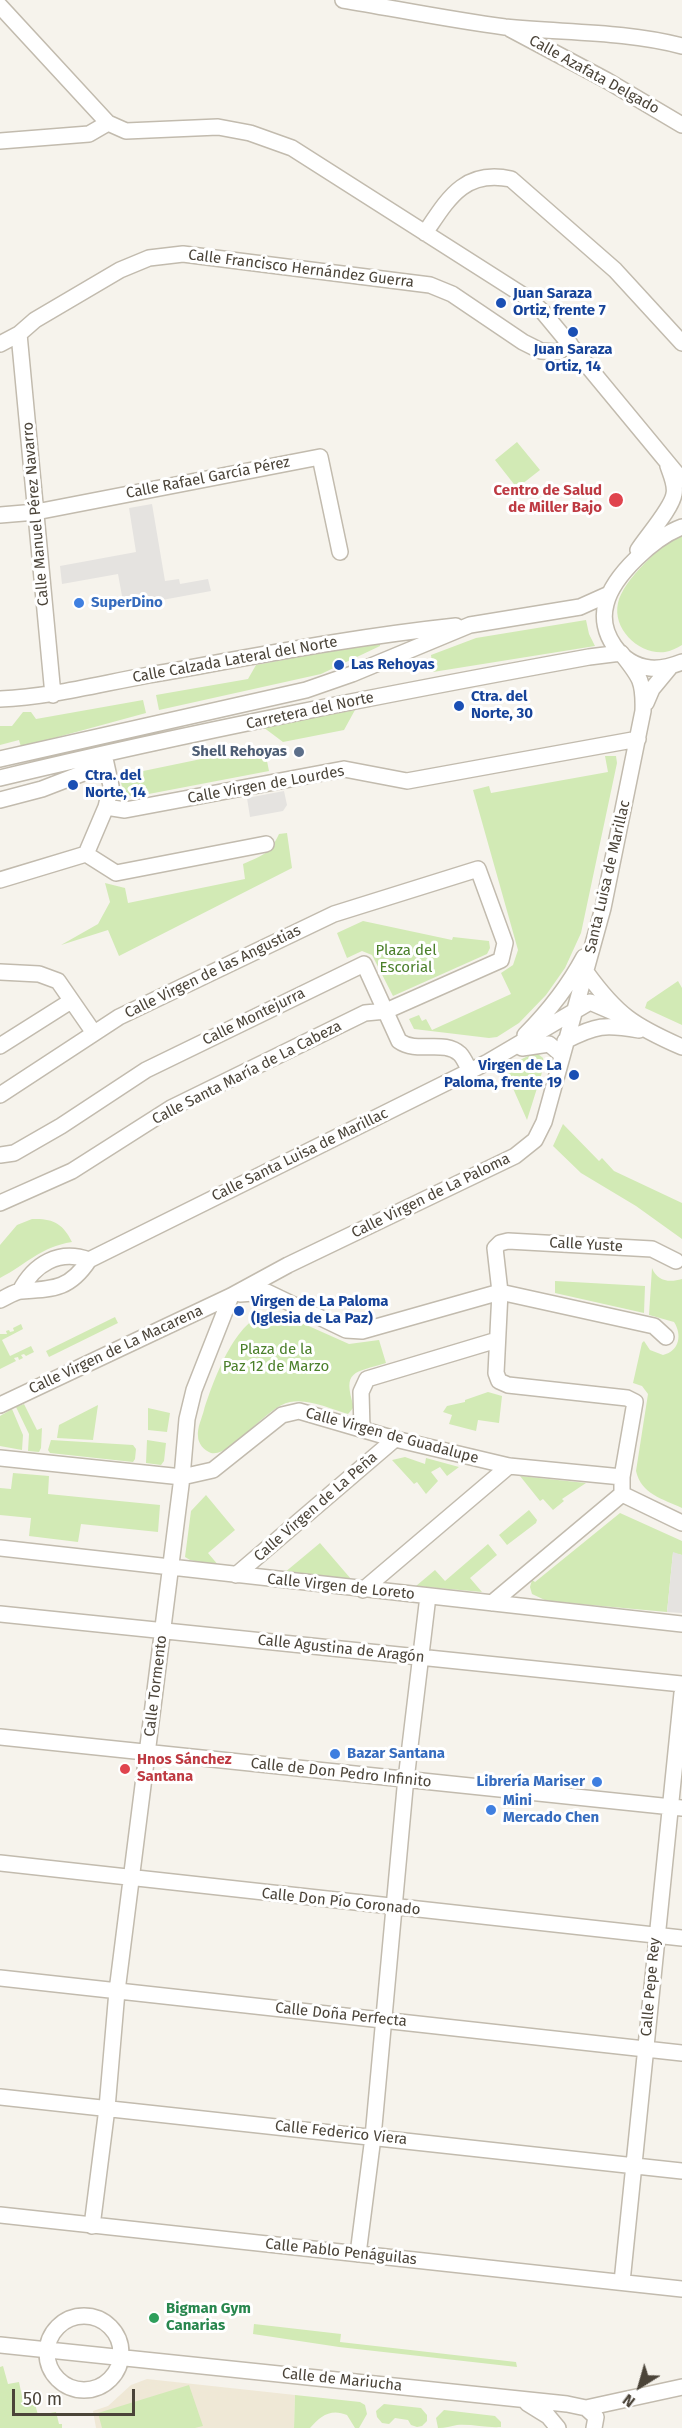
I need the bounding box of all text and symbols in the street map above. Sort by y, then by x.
street label: Calle Azafata Delgado [526,32,662,118]
street label: Calle Francisco Hernández Guerra [187,246,415,292]
place label: Juan Saraza Ortiz, frente 7 [513,285,606,320]
marker: Juan Saraza Ortiz, frente 7 [494,296,508,310]
marker: Juan Saraza Ortiz, 14 [566,325,580,339]
place label: Juan Saraza Ortiz, 14 [533,341,613,376]
street label: Calle Manuel Pérez Navarro [19,421,53,607]
street label: Calle Rafael García Pérez [125,453,291,503]
place label: Centro de Salud de Miller Bajo [494,482,602,517]
marker: Centro de Salud de Miller Bajo [607,491,625,509]
place label: SuperDino [91,594,163,612]
marker: SuperDino [72,596,86,610]
street label: Calle Calzada Lateral del Norte [131,633,339,687]
place label: Las Rehoyas [351,656,435,674]
marker: Las Rehoyas [332,658,346,672]
place label: Ctra. del Norte, 30 [471,688,533,723]
street label: Carretera del Norte [244,689,376,733]
marker: Ctra. del Norte, 30 [452,699,466,713]
place label: Shell Rehoyas [192,743,287,761]
marker: Shell Rehoyas [292,745,306,759]
street label: Calle Virgen de Lourdes [186,762,346,808]
place label: Ctra. del Norte, 14 [85,767,146,802]
marker: Ctra. del Norte, 14 [66,778,80,792]
street label: Santa Luisa de Marillac [582,799,634,955]
street label: Calle Virgen de las Angustias [122,921,304,1023]
park label: Plaza del Escorial [375,942,437,977]
street label: Calle Montejurra [200,984,308,1050]
street label: Calle Santa María de La Cabeza [149,1017,345,1129]
place label: Virgen de La Paloma, frente 19 [444,1057,562,1092]
marker: Virgen de La Paloma, frente 19 [567,1068,581,1082]
street label: Calle Santa Luisa de Marillac [209,1104,391,1206]
street label: Calle Virgen de La Paloma [349,1150,513,1242]
street label: Calle Yuste [549,1234,623,1256]
place label: Virgen de La Paloma (Iglesia de La Paz) [251,1293,389,1328]
street label: Calle Virgen de La Macarena [26,1302,206,1398]
marker: Virgen de La Paloma (Iglesia de La Paz) [232,1304,246,1318]
park label: Plaza de la Paz 12 de Marzo [223,1341,329,1376]
street label: Calle Virgen de Guadalupe [303,1404,481,1468]
street label: Calle Virgen de La Peña [251,1448,381,1566]
street label: Calle Virgen de Loreto [266,1570,416,1604]
street label: Calle Agustina de Aragón [257,1631,425,1667]
street label: Calle Tormento [141,1634,171,1738]
place label: Bazar Santana [347,1745,445,1763]
marker: Bazar Santana [328,1747,342,1761]
place label: Hnos Sánchez Santana [137,1751,232,1786]
street label: Calle de Don Pedro Infinito [250,1755,432,1791]
marker: Hnos Sánchez Santana [118,1762,132,1776]
place label: Librería Mariser [476,1773,585,1791]
marker: Librería Mariser [590,1775,604,1789]
place label: Mini Mercado Chen [503,1792,599,1827]
marker: Mini Mercado Chen [484,1803,498,1817]
street label: Calle Don Pío Coronado [261,1885,421,1919]
street label: Calle Pepe Rey [638,1937,664,2037]
street label: Calle Doña Perfecta [274,1999,408,2031]
street label: Calle Federico Viera [274,2117,408,2149]
street label: Calle Pablo Penáguilas [264,2235,418,2269]
place label: Bigman Gym Canarias [166,2300,251,2335]
marker: Bigman Gym Canarias [147,2311,161,2325]
north arrow [610,2356,670,2416]
street label: Calle de Mariucha [281,2365,403,2395]
scale bar [15,2377,138,2415]
text: 50 m [23,2388,62,2410]
text: N [619,2390,639,2412]

